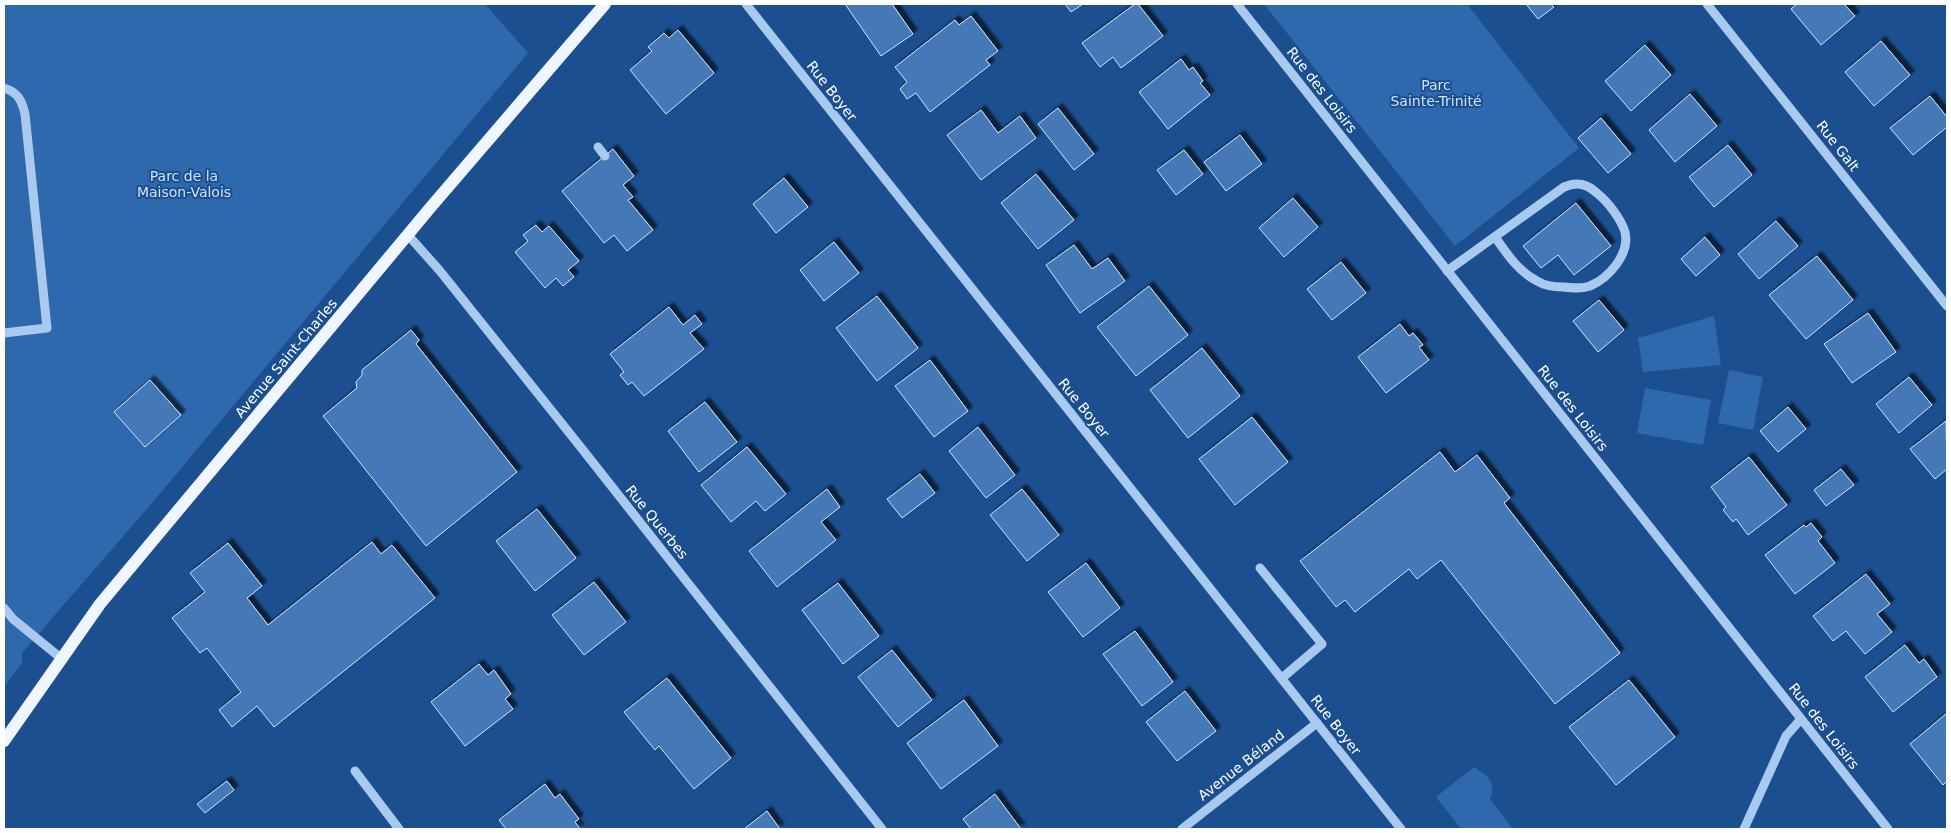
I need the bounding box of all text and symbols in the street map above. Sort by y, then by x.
street label: Rue des Loisirs [1284,44,1360,136]
street label: Rue Boyer [804,58,861,124]
park label: Parc Sainte-Trinité [1390,77,1482,109]
street label: Rue Galt [1813,117,1863,175]
park label: Parc de la Maison-Valois [137,168,231,200]
street label: Avenue Saint-Charles [232,295,340,421]
street label: Rue des Loisirs [1535,362,1611,454]
street label: Rue Boyer [1055,375,1113,441]
street label: Rue Querbes [622,482,692,562]
street label: Rue des Loisirs [1786,680,1862,772]
street label: Rue Boyer [1308,692,1365,758]
street label: Avenue Béland [1195,726,1287,804]

